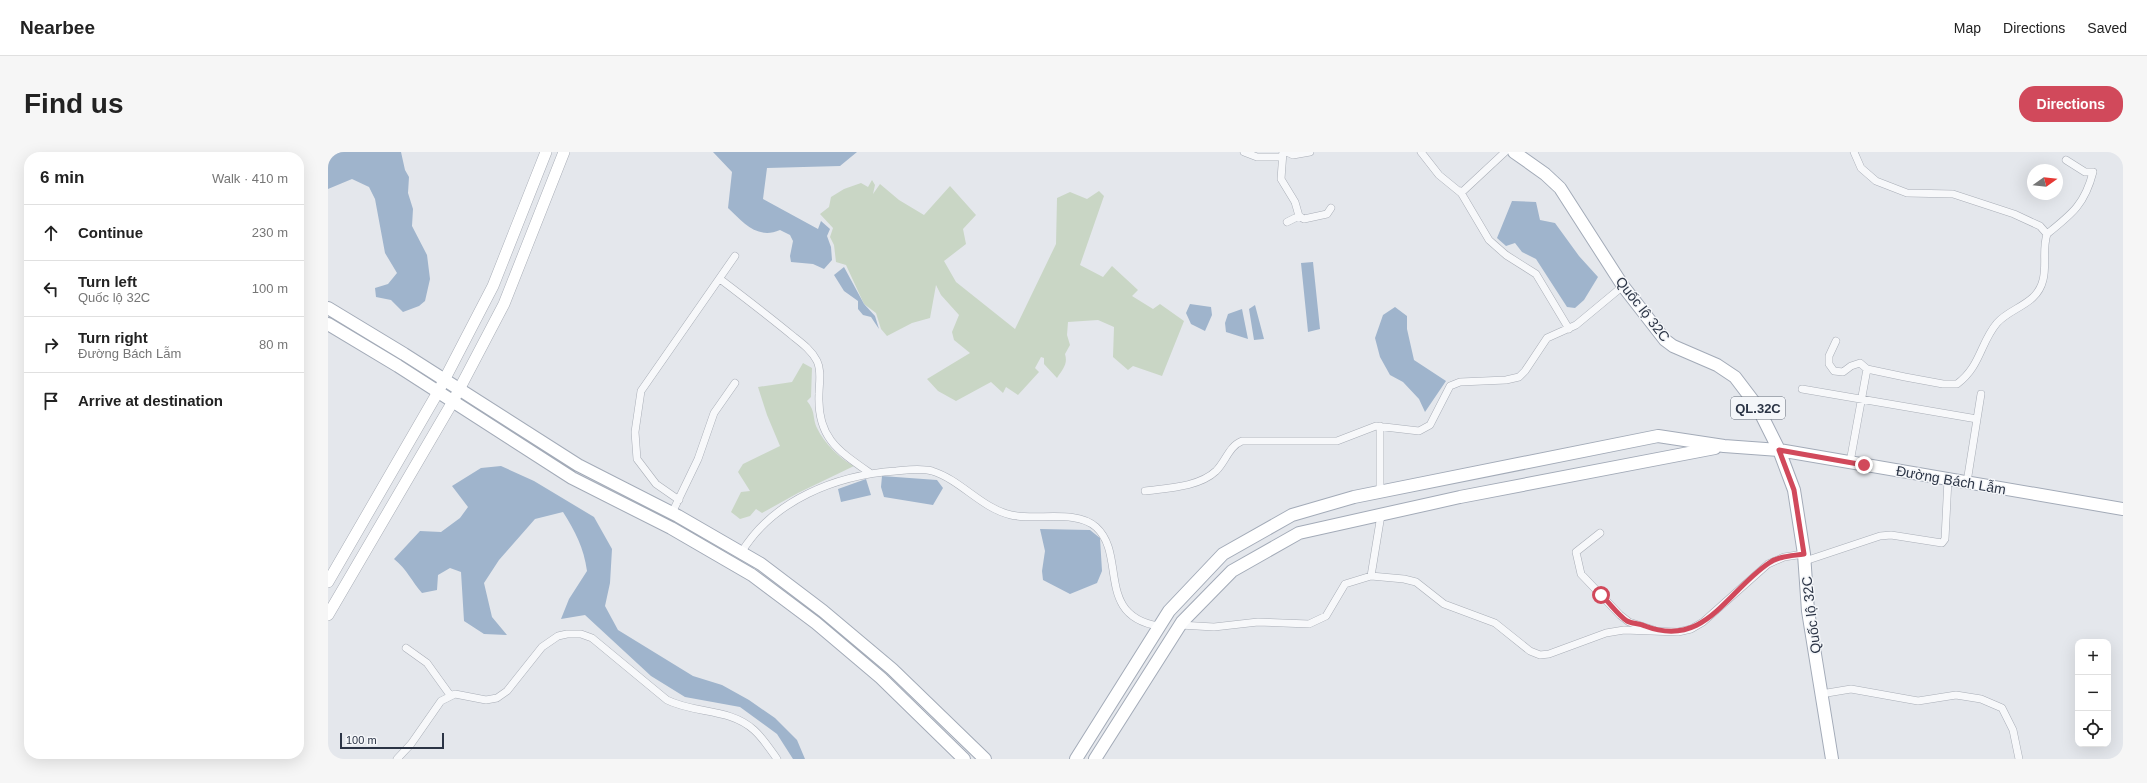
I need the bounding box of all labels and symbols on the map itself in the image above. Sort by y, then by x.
north arrow [2027,164,2063,200]
street label: Quốc lộ 32C [1613,273,1673,345]
road number: QL.32C [1731,397,1785,419]
route end [1855,456,1873,474]
street label: Đường Bách Lẫm [1895,462,2007,498]
street label: Quốc lộ 32C [1798,575,1824,655]
route start [1592,586,1610,604]
scale bar [340,731,444,750]

